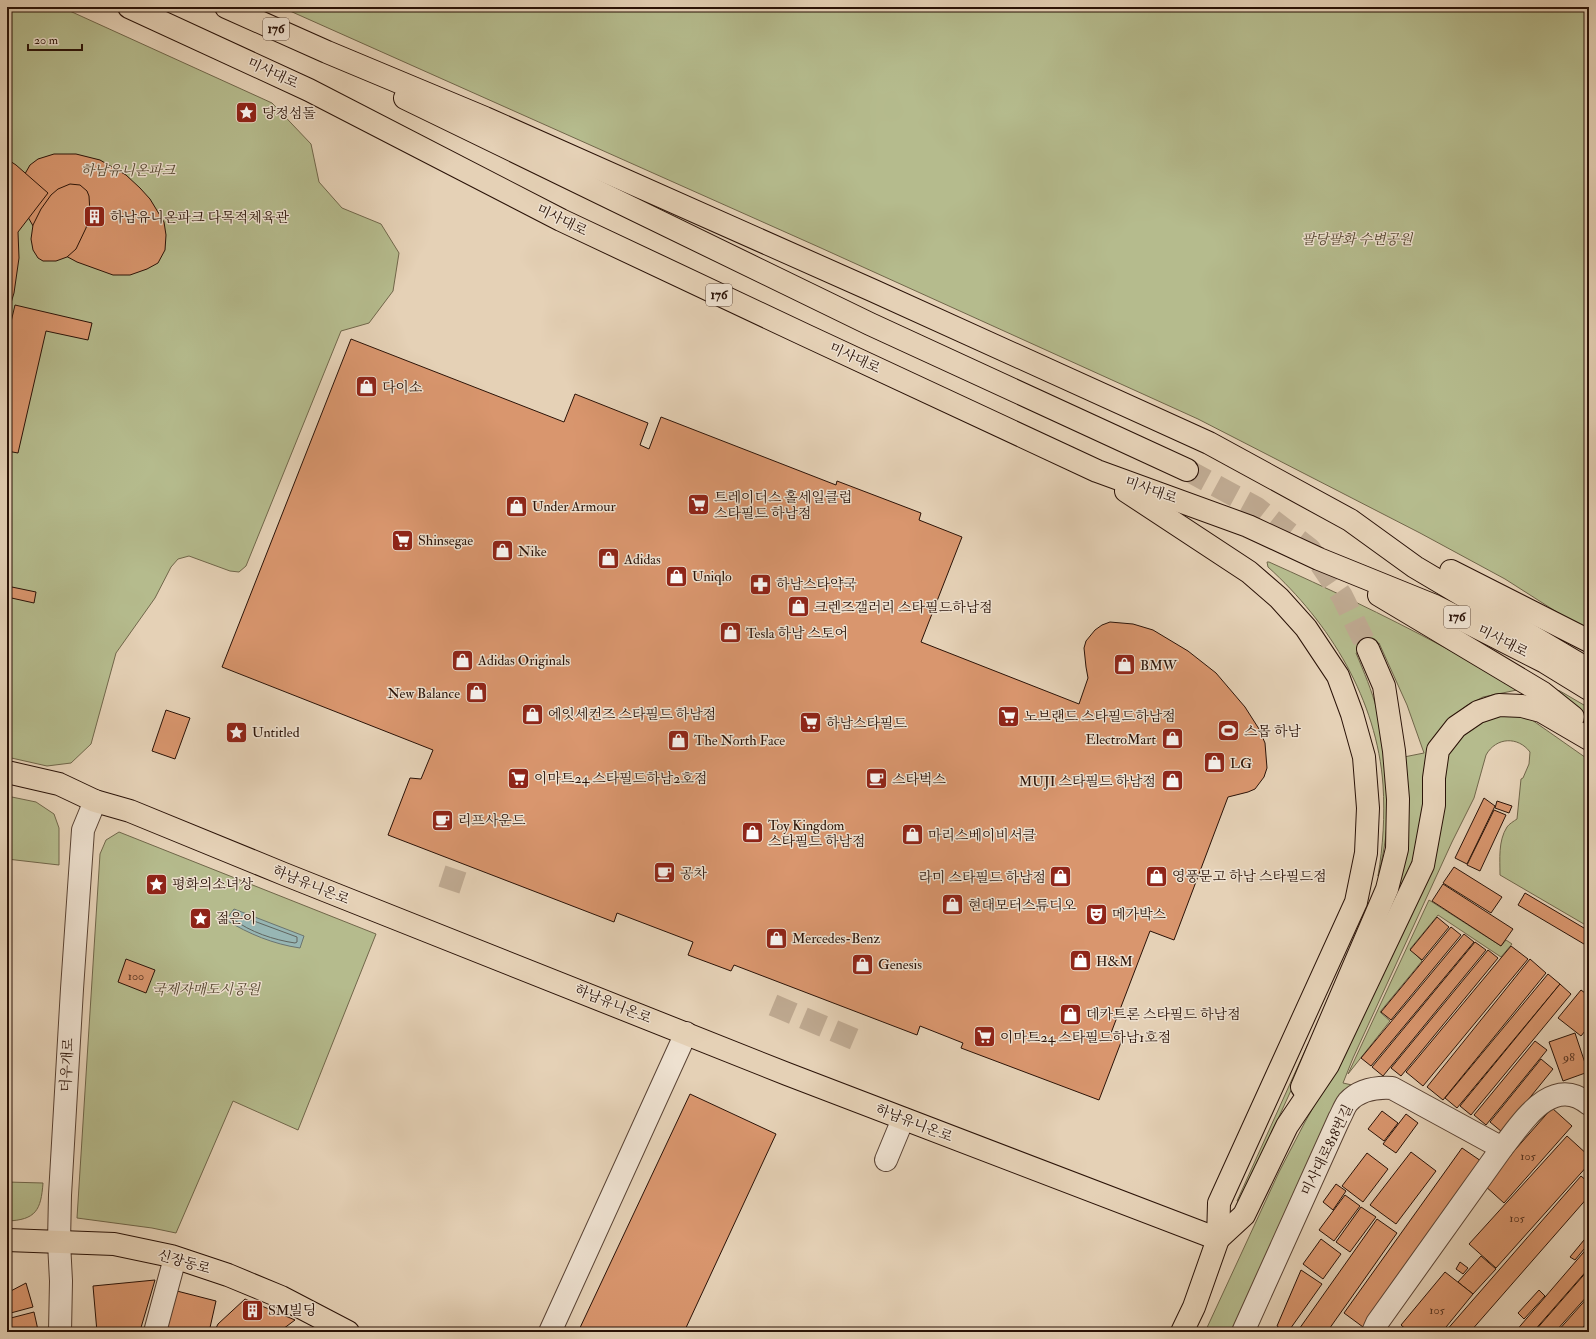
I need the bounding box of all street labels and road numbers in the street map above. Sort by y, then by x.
road number: 176 [263,18,289,40]
street label: 미사대로 [245,54,302,92]
street label: 미사대로 [534,201,590,240]
road number: 176 [706,284,732,306]
street label: 미사대로 [827,339,884,377]
street label: 미사대로 [1123,473,1180,507]
road number: 176 [1444,606,1470,628]
street label: 미사대로 [1475,621,1531,661]
street label: 하남유니온로 [270,862,352,908]
street label: 하남유니온로 [572,981,654,1027]
street label: 더우개로 [57,1037,77,1092]
street label: 하남유니온로 [873,1101,955,1146]
street label: 미사대로818번길 [1298,1102,1356,1198]
street label: 신장동로 [156,1246,213,1278]

